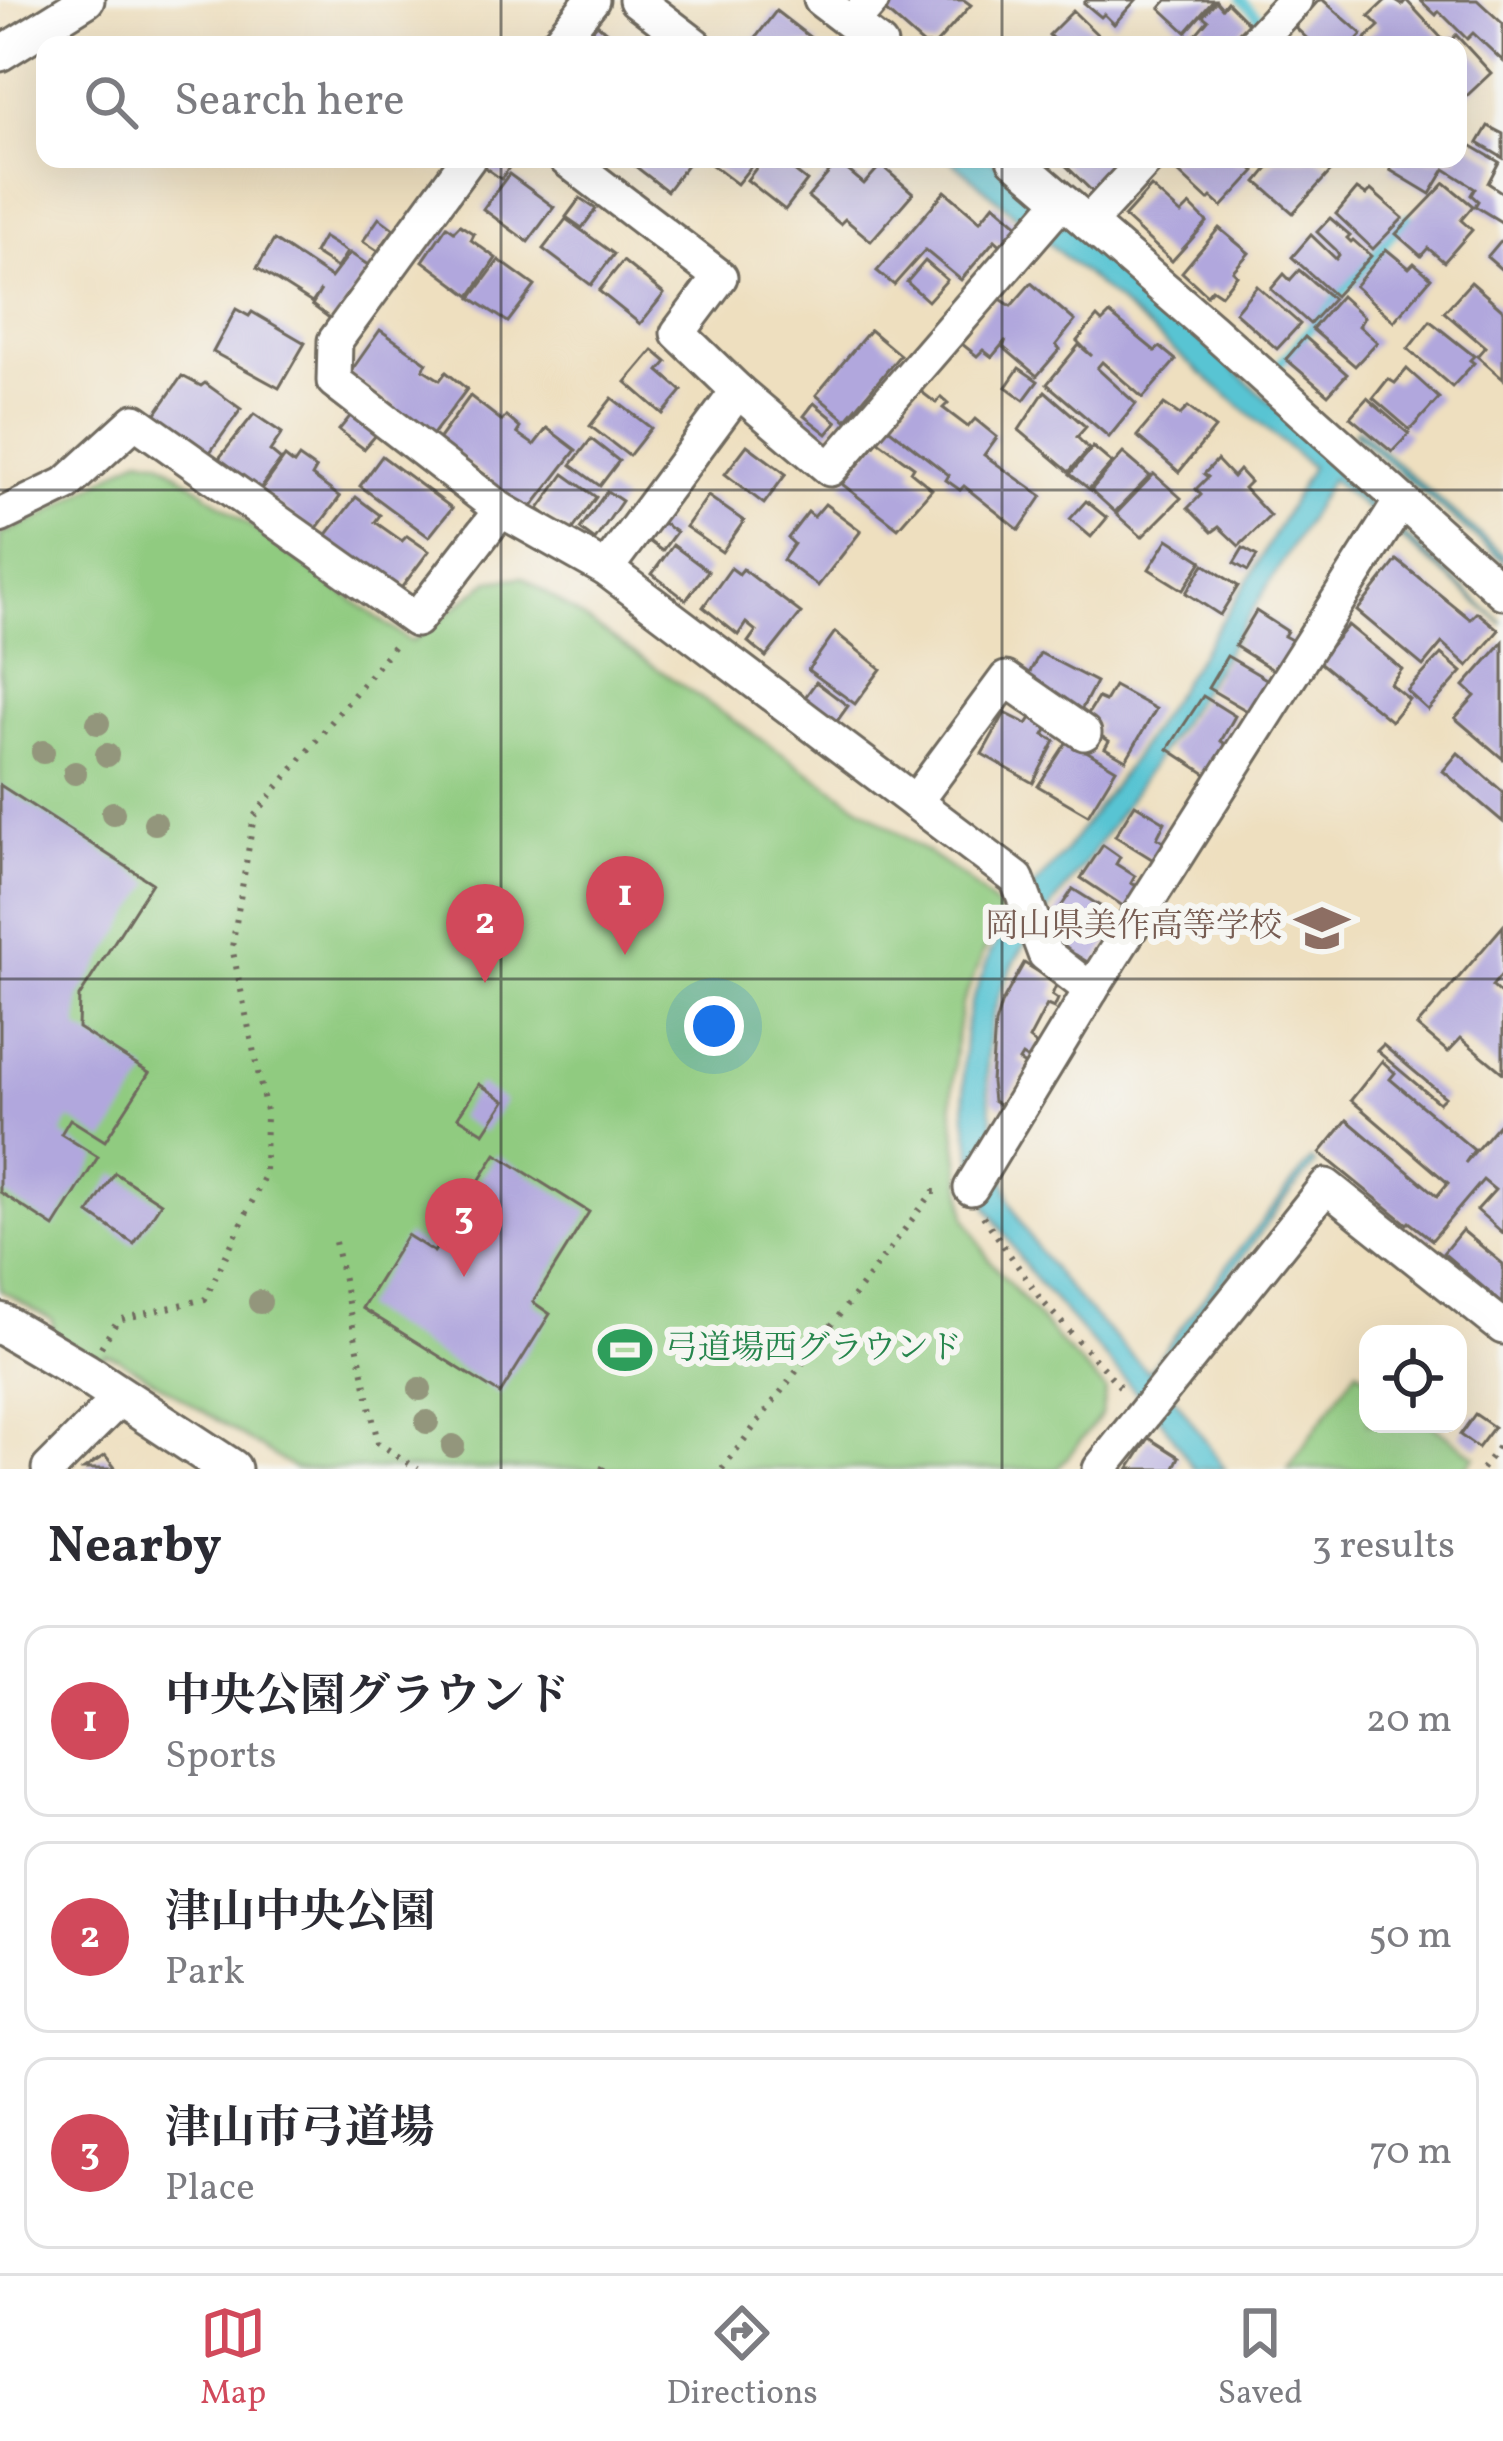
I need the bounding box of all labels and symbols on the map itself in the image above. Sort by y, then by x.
pin: 1 [586,856,664,955]
pin: 2 [446,884,524,983]
school or university icon: 岡山県美作高等学校 [1293,899,1351,957]
place label: 岡山県美作高等学校 [985,905,1282,951]
your location [684,996,744,1056]
pin: 3 [425,1178,503,1277]
sports icon: 弓道場西グラウンド [596,1321,654,1379]
place label: 弓道場西グラウンド [665,1327,962,1373]

